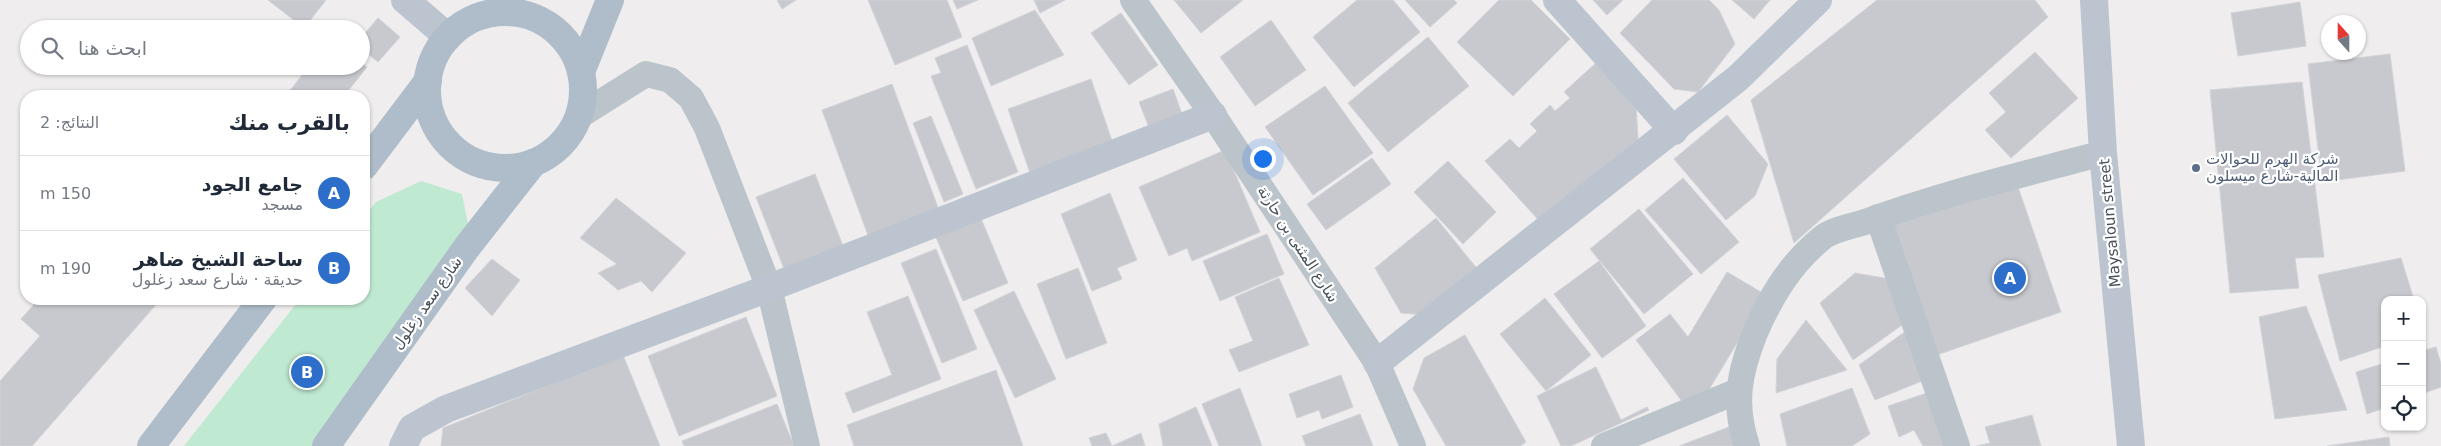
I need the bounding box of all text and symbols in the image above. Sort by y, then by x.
north arrow [2321,15,2366,60]
search box [20,20,370,75]
icon: search [38,34,66,62]
text: ابحث هنا [78,37,147,59]
text: بالقرب منك [229,111,350,135]
text: النتائج: 2 [40,113,99,132]
your location [1250,146,1276,172]
place label: شركة الهرم للحوالات المالية-شارع ميسلون [2206,150,2339,185]
street label: Maysaloun street [2095,158,2125,288]
marker: شركة الهرم للحوالات المالية-شارع ميسلون [2190,162,2202,174]
text: جامع الجود [202,173,303,195]
street label: شارع المثنى بن حارثة [1254,182,1342,306]
text: 150 m [40,184,91,203]
text: A [328,184,340,203]
text: مسجد [261,195,303,214]
text: ساحة الشيخ ضاهر [134,248,303,270]
street label: شارع سعد زغلول [388,253,466,353]
text: 190 m [40,259,91,278]
text: B [328,259,340,278]
pin: A [1994,259,2026,297]
text: حديقة · شارع سعد زغلول [132,270,303,289]
map controls [2381,296,2426,431]
button: + [2381,296,2426,341]
button: − [2381,341,2426,386]
pin: B [291,353,323,391]
button: locate [2381,386,2426,431]

